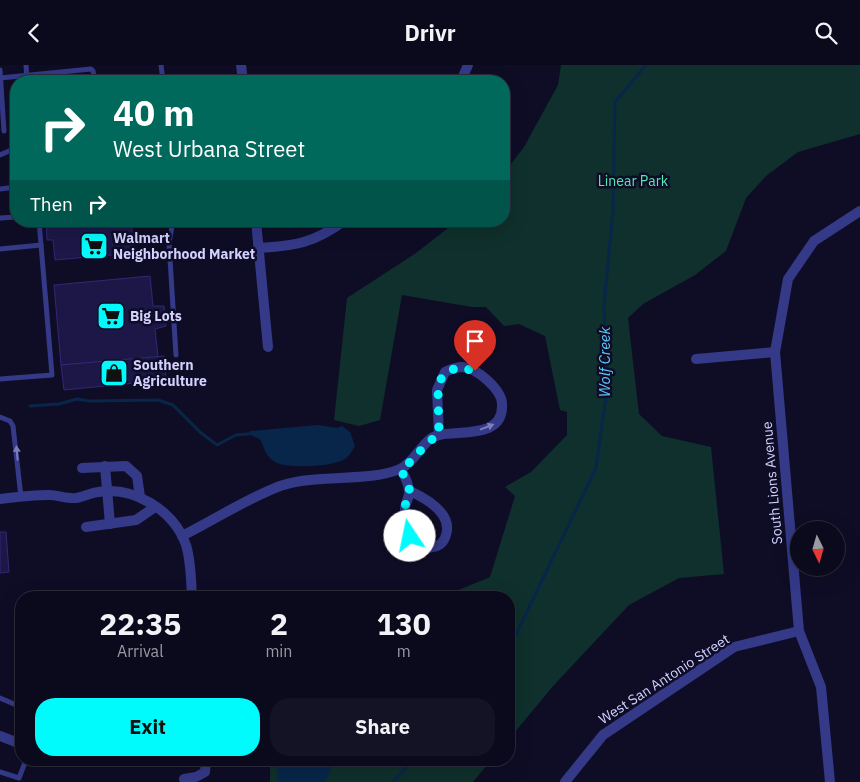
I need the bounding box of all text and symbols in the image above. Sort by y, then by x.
text: Drivr [404,18,456,47]
icon: back [20,19,48,47]
icon: search [812,19,840,47]
text: 40 m [113,90,195,136]
icon: right [30,95,95,160]
text: West Urbana Street [113,134,305,163]
park label: Linear Park [598,172,669,190]
icon: right [83,190,111,218]
text: Then [30,192,73,216]
place label: Walmart Neighborhood Market [113,229,255,263]
supermarket icon: Walmart Neighborhood Market [79,231,109,261]
supermarket icon: Big Lots [96,301,126,331]
place label: Big Lots [130,307,182,325]
pin [454,320,496,371]
water label: Wolf Creek [595,326,614,397]
icon: arrive [461,327,489,355]
place label: Southern Agriculture [133,356,207,390]
shop icon: Southern Agriculture [99,358,129,388]
street label: South Lions Avenue [758,421,786,545]
one-way arrow [480,423,495,431]
one-way arrow [13,445,21,461]
position arrow [383,509,435,561]
north arrow [790,521,845,576]
map controls [790,521,845,576]
text: 22:35 [99,604,181,643]
text: 2 [270,604,288,643]
text: 130 [377,604,431,643]
street label: West San Antonio Street [595,630,733,728]
text: Arrival [117,641,164,661]
text: min [265,641,292,661]
text: m [397,641,411,661]
button: Exit [35,698,260,756]
button: Share [270,698,495,756]

